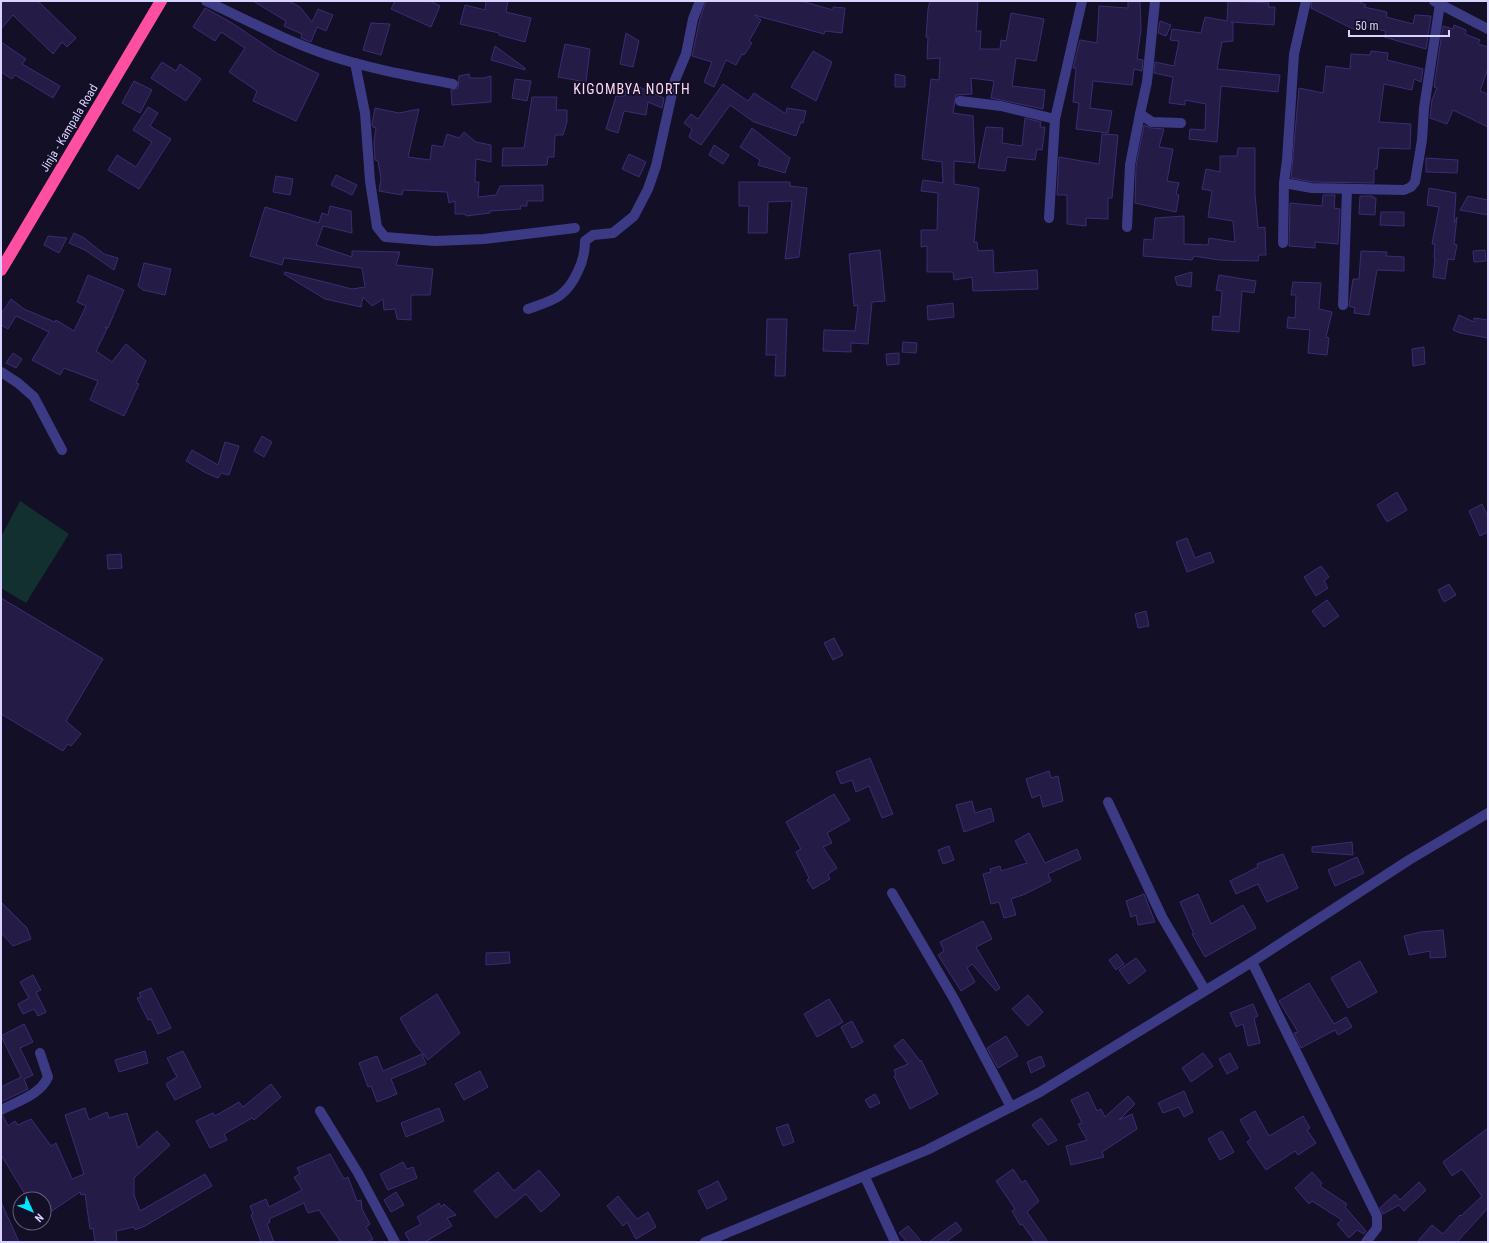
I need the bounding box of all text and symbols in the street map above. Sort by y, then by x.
scale bar [1349,12,1449,38]
text: 50 m [1355,19,1379,33]
district label: KIGOMBYA NORTH [573,81,691,97]
street label: Jinja - Kampala Road [37,82,101,174]
north arrow [12,1191,52,1231]
text: N [32,1211,46,1225]

